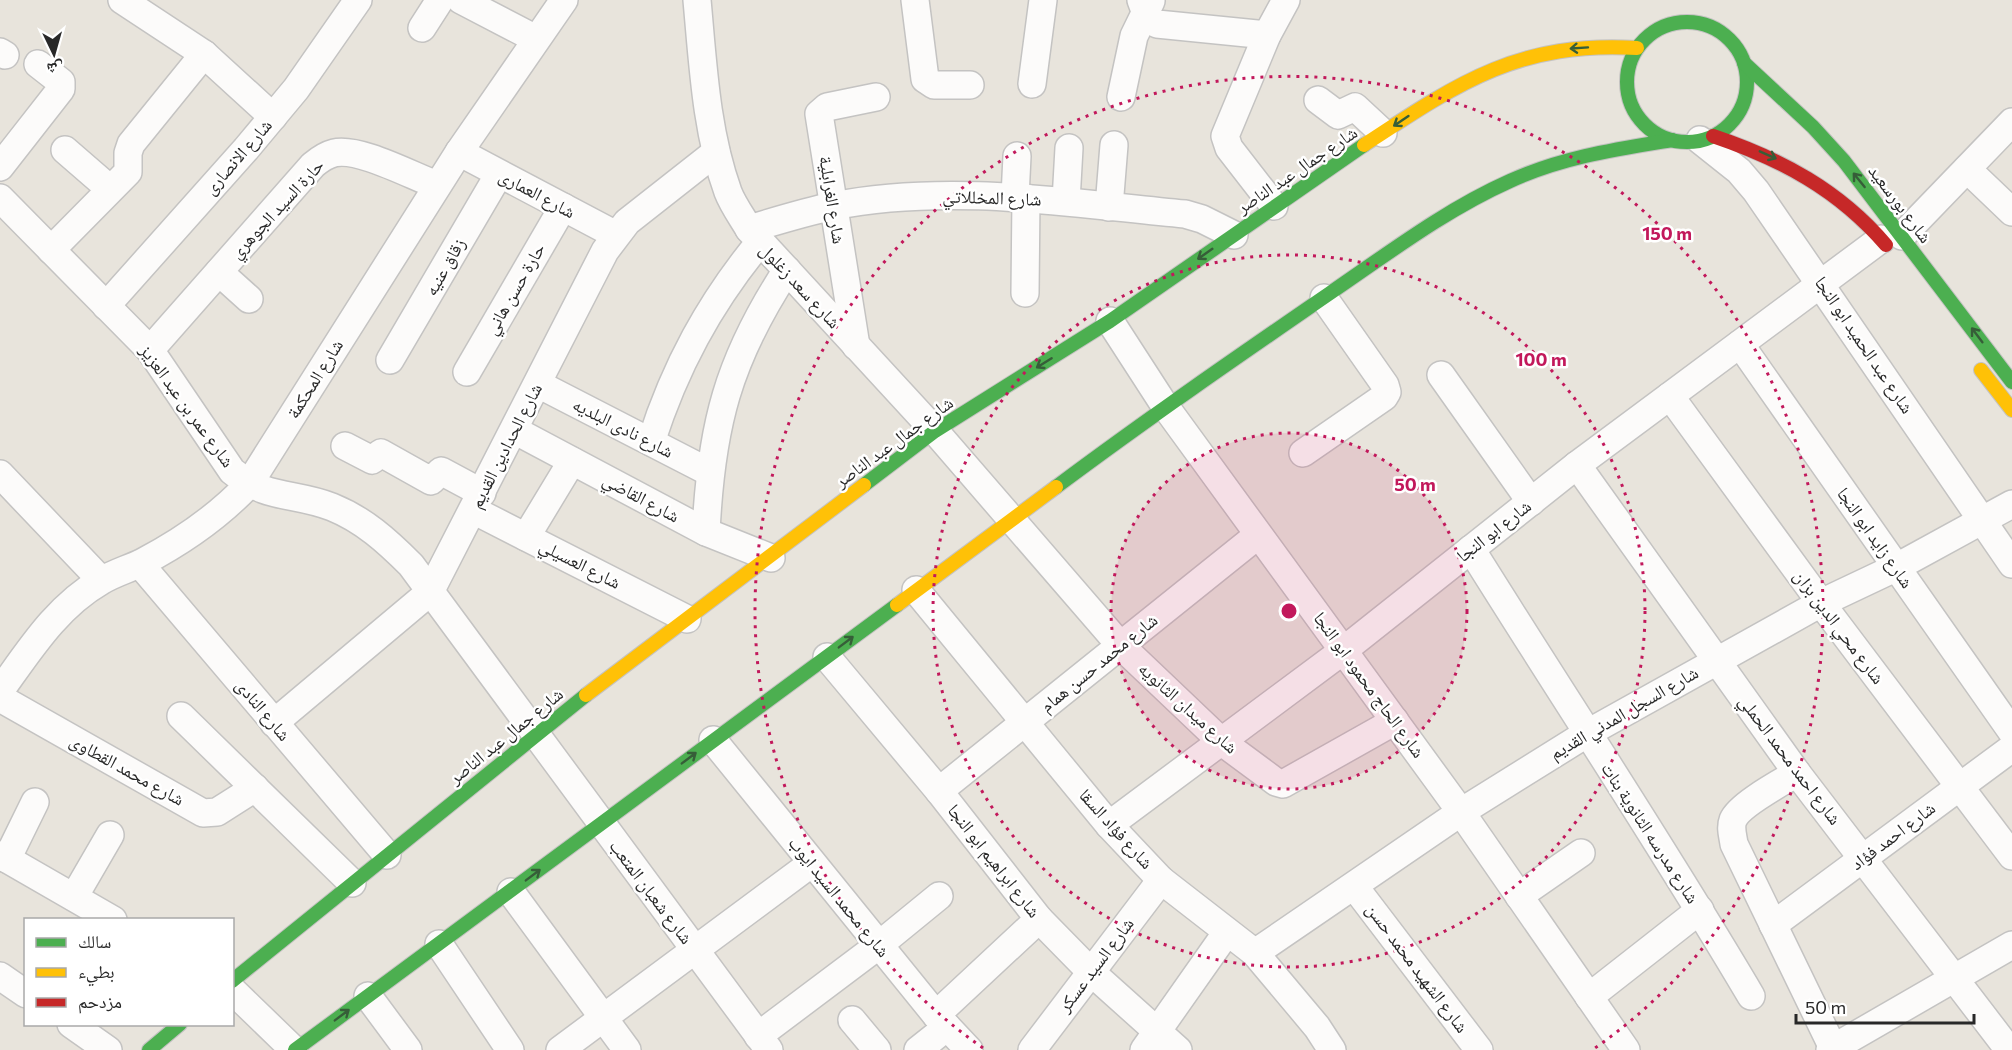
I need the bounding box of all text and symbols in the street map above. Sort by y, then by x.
north arrow [24,24,84,84]
one-way arrow [1569,42,1589,53]
text: ش [46,58,65,80]
street label: شارع الانصارى [198,114,277,199]
one-way arrow [1393,115,1410,127]
street label: شارع جمال عبد الناصر [1231,121,1362,219]
one-way arrow [1759,150,1777,161]
street label: حارة السيد الجوهري [224,154,331,266]
street label: شارع الغرابلية [814,154,851,246]
street label: شارع بورسعيد [1863,160,1937,247]
street label: شارع العمارى [495,164,579,223]
one-way arrow [1853,172,1866,188]
street label: شارع المخللاتي [942,184,1042,214]
text: 150 m [1642,222,1692,244]
street label: زقاق عنيه [419,234,470,300]
street label: شارع سعد زغلول [755,238,846,333]
street label: حارة حسن هاني [479,239,553,341]
one-way arrow [1198,248,1214,260]
street label: شارع عبد الحميد ابو النجا [1810,272,1919,418]
one-way arrow [1970,328,1983,344]
street label: شارع المحكمة [281,335,348,423]
street label: شارع عمر بن عبد العزيز [134,339,240,472]
text: 100 m [1515,348,1567,370]
one-way arrow [1036,357,1053,369]
street label: شارع الحدادين القديم [464,379,548,513]
street label: شارع جمال عبد الناصر [829,391,957,493]
street label: شارع نادى البلديه [569,392,677,463]
street label: شارع القاضي [597,468,684,531]
text: 50 m [1394,473,1436,495]
street label: شارع زايد ابو النجا [1832,483,1919,593]
street label: شارع ابو النجا [1452,494,1536,567]
street label: شارع العسيلي [534,533,625,597]
street label: شارع محي الدين بزان [1786,565,1890,691]
centre of rings [1279,601,1299,621]
street label: شارع الحاج محمود ابو النجا [1308,607,1430,763]
street label: شارع محمد حسن همام [1035,608,1163,718]
one-way arrow [838,636,854,648]
street label: شارع ميدان الثانويه [1134,657,1243,758]
street label: شارع السجل المدني القديم [1545,661,1704,768]
street label: شارع النادى [231,674,296,745]
street label: شارع جمال عبد الناصر [443,682,568,790]
street label: شارع احمد محمد الحملي [1731,690,1847,831]
street label: شارع محمد القطاوى [66,729,189,811]
one-way arrow [681,752,697,764]
street label: شارع مدرسه الثانوية بنات [1596,758,1705,908]
street label: شارع فؤاد السقا [1074,784,1159,874]
street label: شارع احمد فؤاد [1846,796,1940,875]
street label: شارع ابراهيم ابو النجا [942,799,1046,923]
street label: شارع محمد السيد ايوب [784,832,895,962]
street label: شارع شعبان المتعب [605,835,698,949]
one-way arrow [525,869,541,881]
street label: شارع الشهيد محمد حسن [1361,898,1474,1037]
street label: شارع السيد عسكر [1052,913,1139,1017]
legend [24,918,234,1026]
text: سالك [78,930,111,952]
text: بطيء [78,960,115,987]
scale bar [1796,987,1974,1025]
text: مزدحم [78,990,122,1014]
text: 50 m [1805,996,1846,1018]
one-way arrow [334,1009,350,1021]

